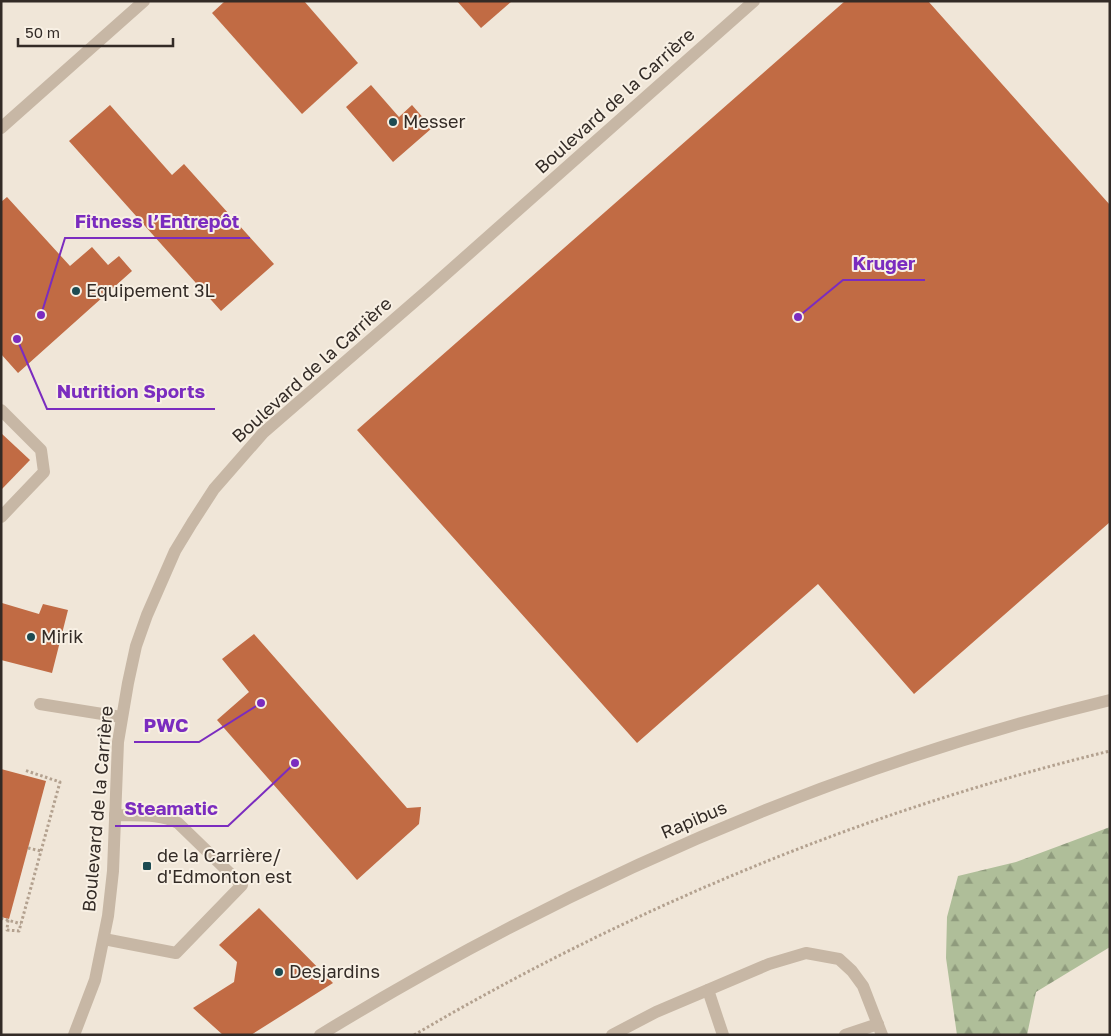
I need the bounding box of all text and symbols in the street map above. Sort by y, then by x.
scale bar [18,15,172,47]
text: 50 m [25,23,60,41]
street label: Boulevard de la Carrière [530,23,699,178]
place label: Messer [403,110,465,132]
marker: Messer [387,116,399,128]
callout: Fitness l’Entrepôt [65,204,250,238]
text: Fitness l’Entrepôt [75,209,240,232]
callout: Kruger [843,246,925,280]
text: Kruger [853,251,916,274]
place label: Equipement 3L [86,279,215,301]
marker: Equipement 3L [70,285,82,297]
street label: Boulevard de la Carrière [227,292,396,447]
callout: Nutrition Sports [47,375,215,409]
text: Nutrition Sports [57,379,205,402]
place label: Mirik [41,625,83,647]
marker: Mirik [25,631,37,643]
street label: Boulevard de la Carrière [77,705,117,913]
callout: PWC [134,708,199,742]
text: PWC [143,713,189,736]
callout: Steamatic [115,792,228,826]
street label: Rapibus [657,795,730,843]
text: Steamatic [124,796,218,819]
place label: de la Carrière/ d'Edmonton est [157,844,292,887]
marker: de la Carrière/ d'Edmonton est [141,860,153,872]
place label: Desjardins [289,960,380,982]
marker: Desjardins [273,966,285,978]

